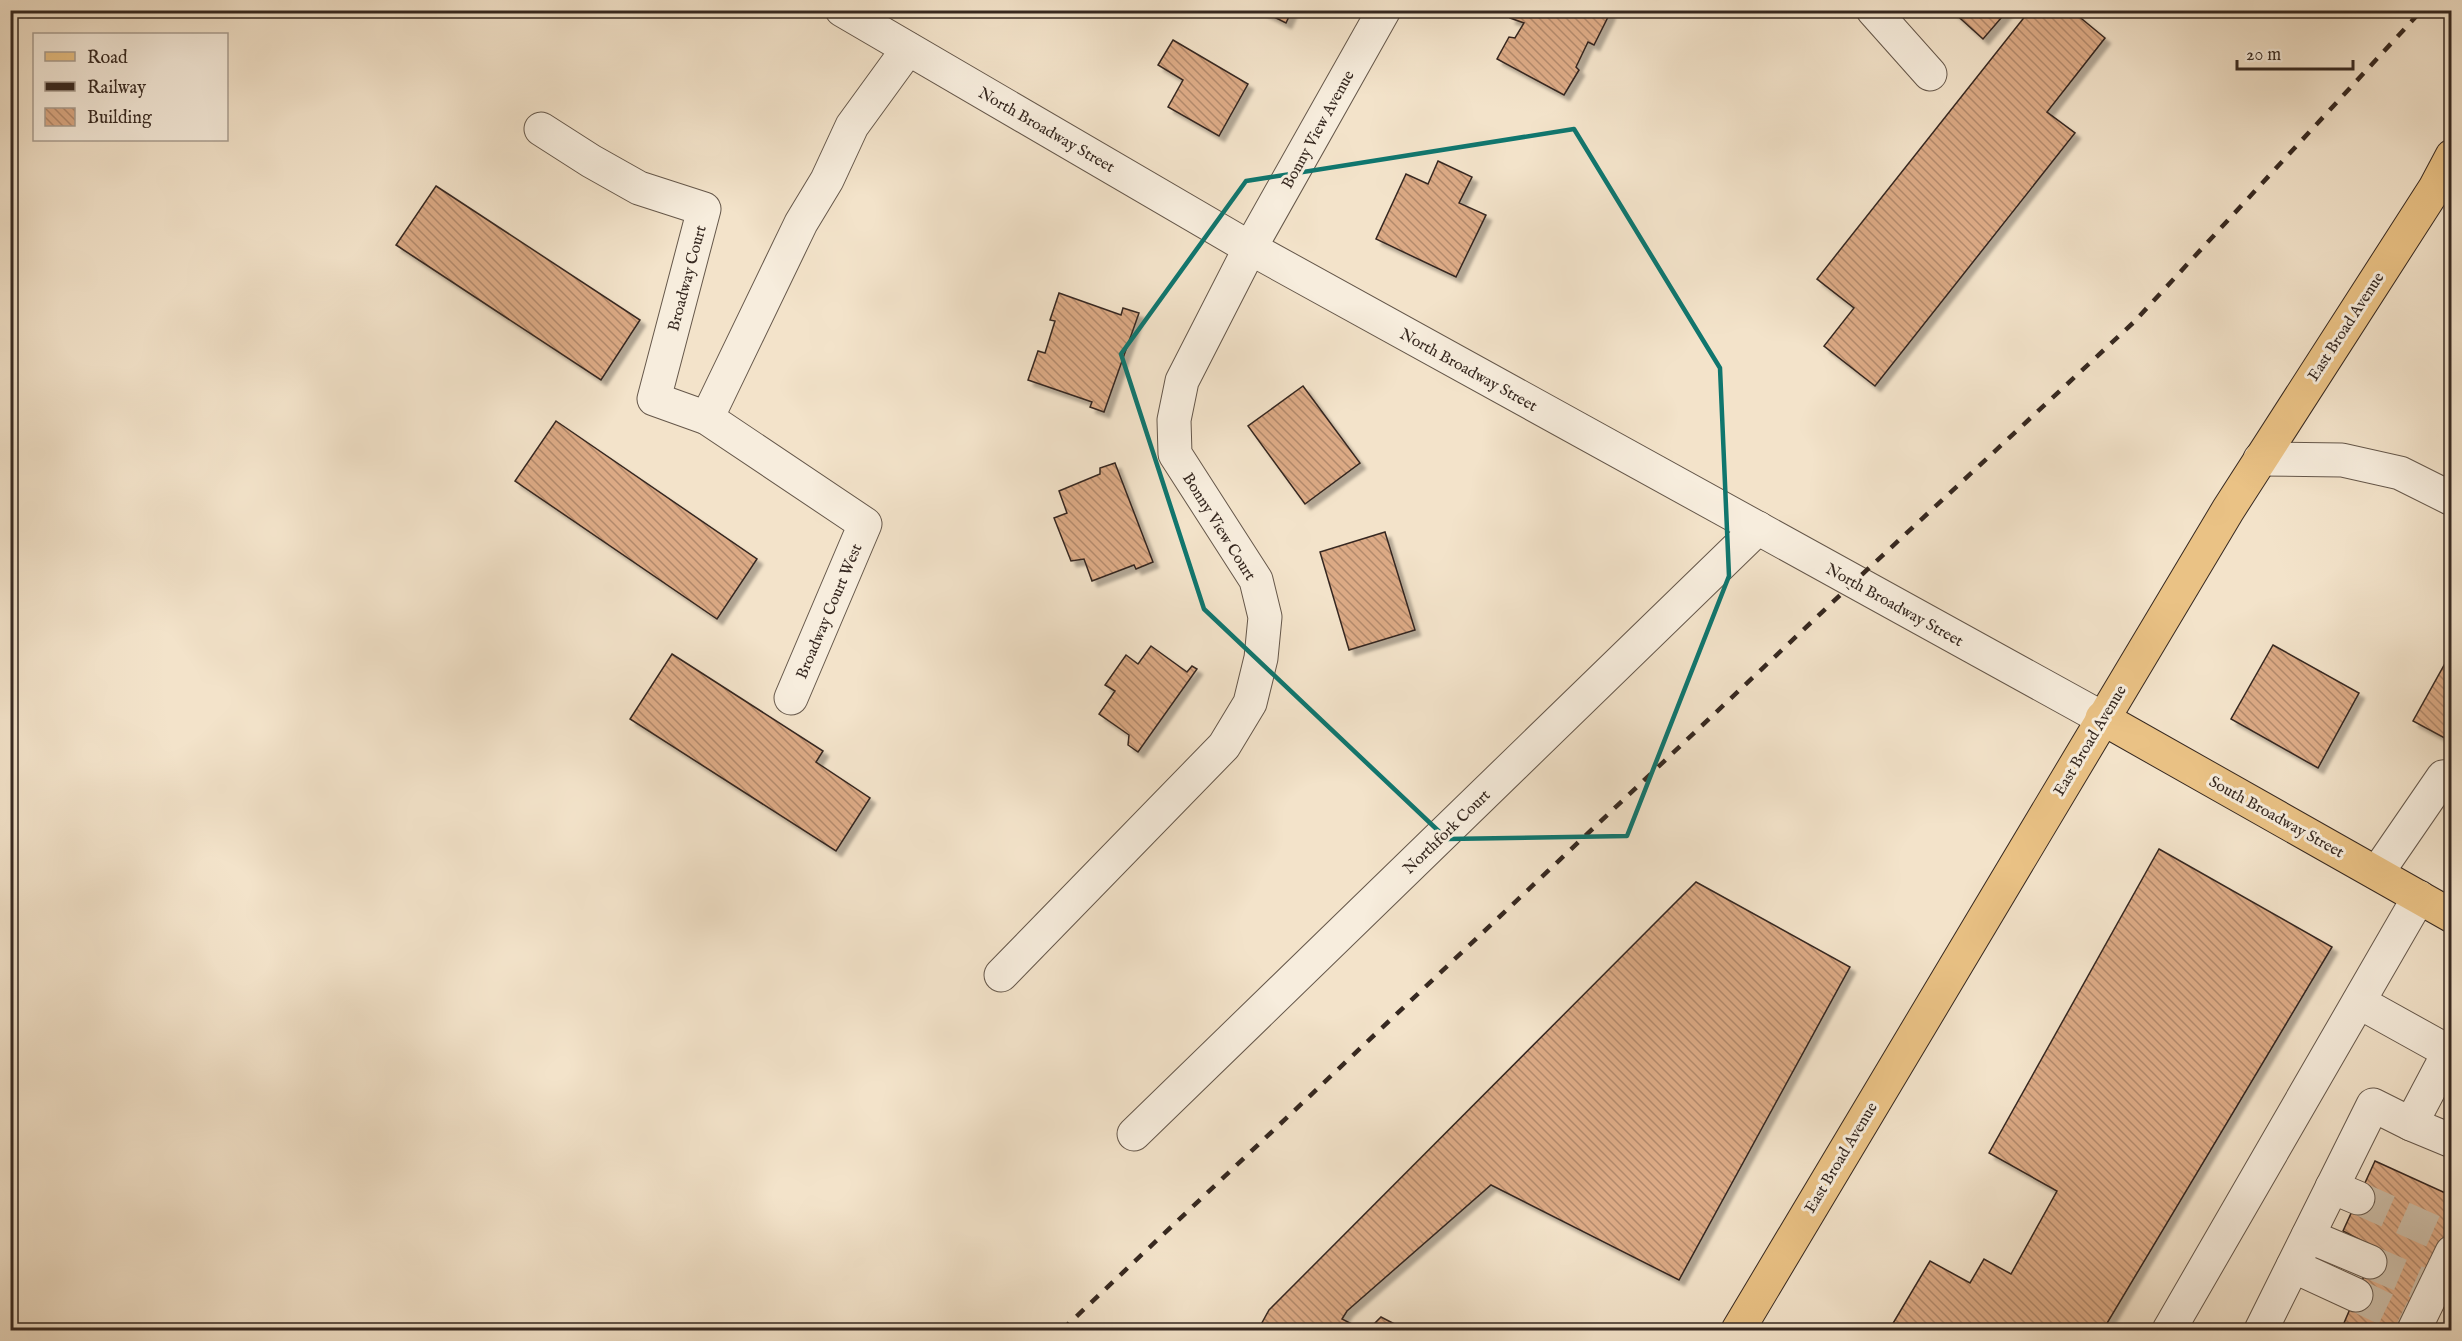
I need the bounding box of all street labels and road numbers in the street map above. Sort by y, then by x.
street label: Bonny View Avenue [1278,67,1360,193]
street label: North Broadway Street [974,84,1118,178]
street label: Broadway Court [664,223,712,334]
street label: East Broad Avenue [2304,269,2389,385]
street label: North Broadway Street [1396,325,1541,417]
street label: Bonny View Court [1177,470,1260,585]
street label: Broadway Court West [792,541,868,682]
street label: North Broadway Street [1822,560,1967,652]
street label: East Broad Avenue [2050,682,2132,800]
street label: South Broadway Street [2205,772,2347,863]
street label: Northfork Court [1400,785,1496,879]
street label: East Broad Avenue [1801,1099,1883,1217]

